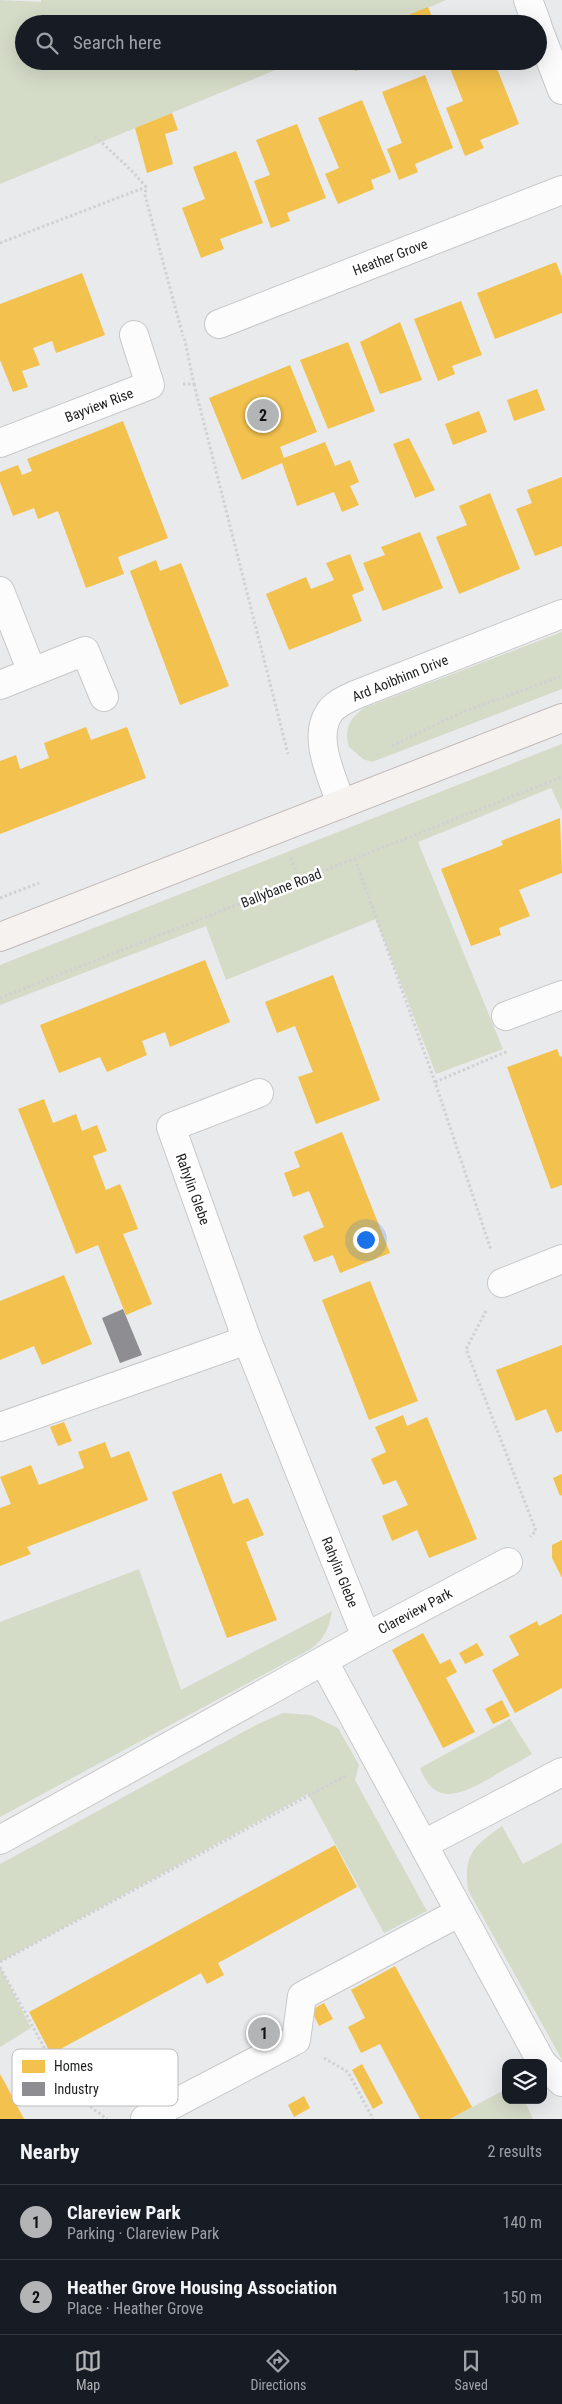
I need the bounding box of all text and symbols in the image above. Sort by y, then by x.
search box [15,15,547,70]
icon: search [33,29,61,57]
text: Search here [73,31,161,54]
street label: Heather Grove [350,235,430,279]
street label: Bayview Rise [63,385,136,425]
pin: 2 [247,396,279,434]
street label: Ard Aoibhinn Drive [350,651,451,705]
street label: Ballybane Road [239,865,323,911]
street label: Rahylin Glebe [173,1151,213,1227]
your location [353,1227,379,1253]
street label: Rahylin Glebe [319,1534,362,1610]
street label: Clareview Park [375,1584,455,1637]
pin: 1 [248,2014,280,2052]
legend [12,2049,178,2106]
text: Homes [54,2058,93,2074]
map controls [502,2059,547,2104]
button: layers [502,2059,547,2104]
text: Industry [54,2081,99,2097]
text: Nearby [20,2140,79,2164]
text: 2 results [487,2142,542,2161]
text: Clareview Park [67,2201,181,2224]
text: 1 [32,2213,40,2232]
text: 140 m [503,2213,542,2232]
text: Parking · Clareview Park [67,2224,219,2243]
text: Heather Grove Housing Association [67,2276,337,2299]
text: 2 [32,2288,40,2307]
text: 150 m [503,2288,542,2307]
text: Place · Heather Grove [67,2299,203,2318]
tab: Map [74,2347,102,2393]
tab: Directions [250,2347,306,2393]
tab: Saved [455,2347,488,2393]

